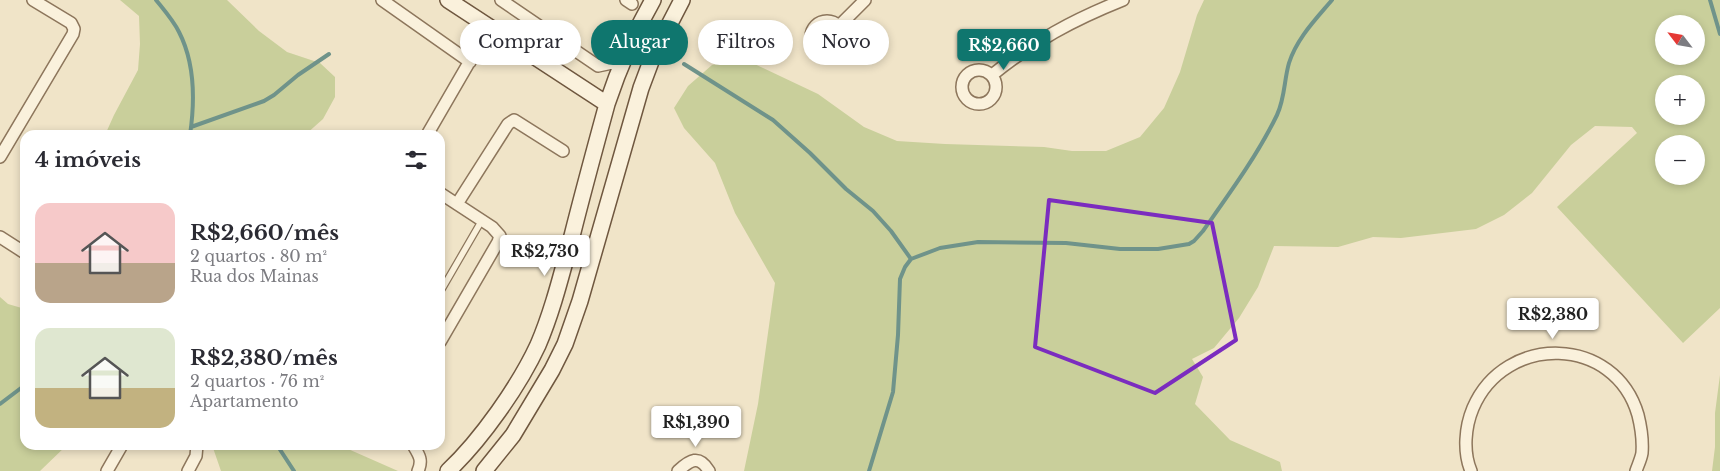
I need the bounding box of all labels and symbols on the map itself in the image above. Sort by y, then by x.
north arrow [1655,15,1705,65]
pin: R$2,660 [958,28,1050,71]
pin: R$2,730 [499,234,591,277]
pin: R$2,380 [1507,298,1599,340]
pin: R$1,390 [650,406,742,448]

